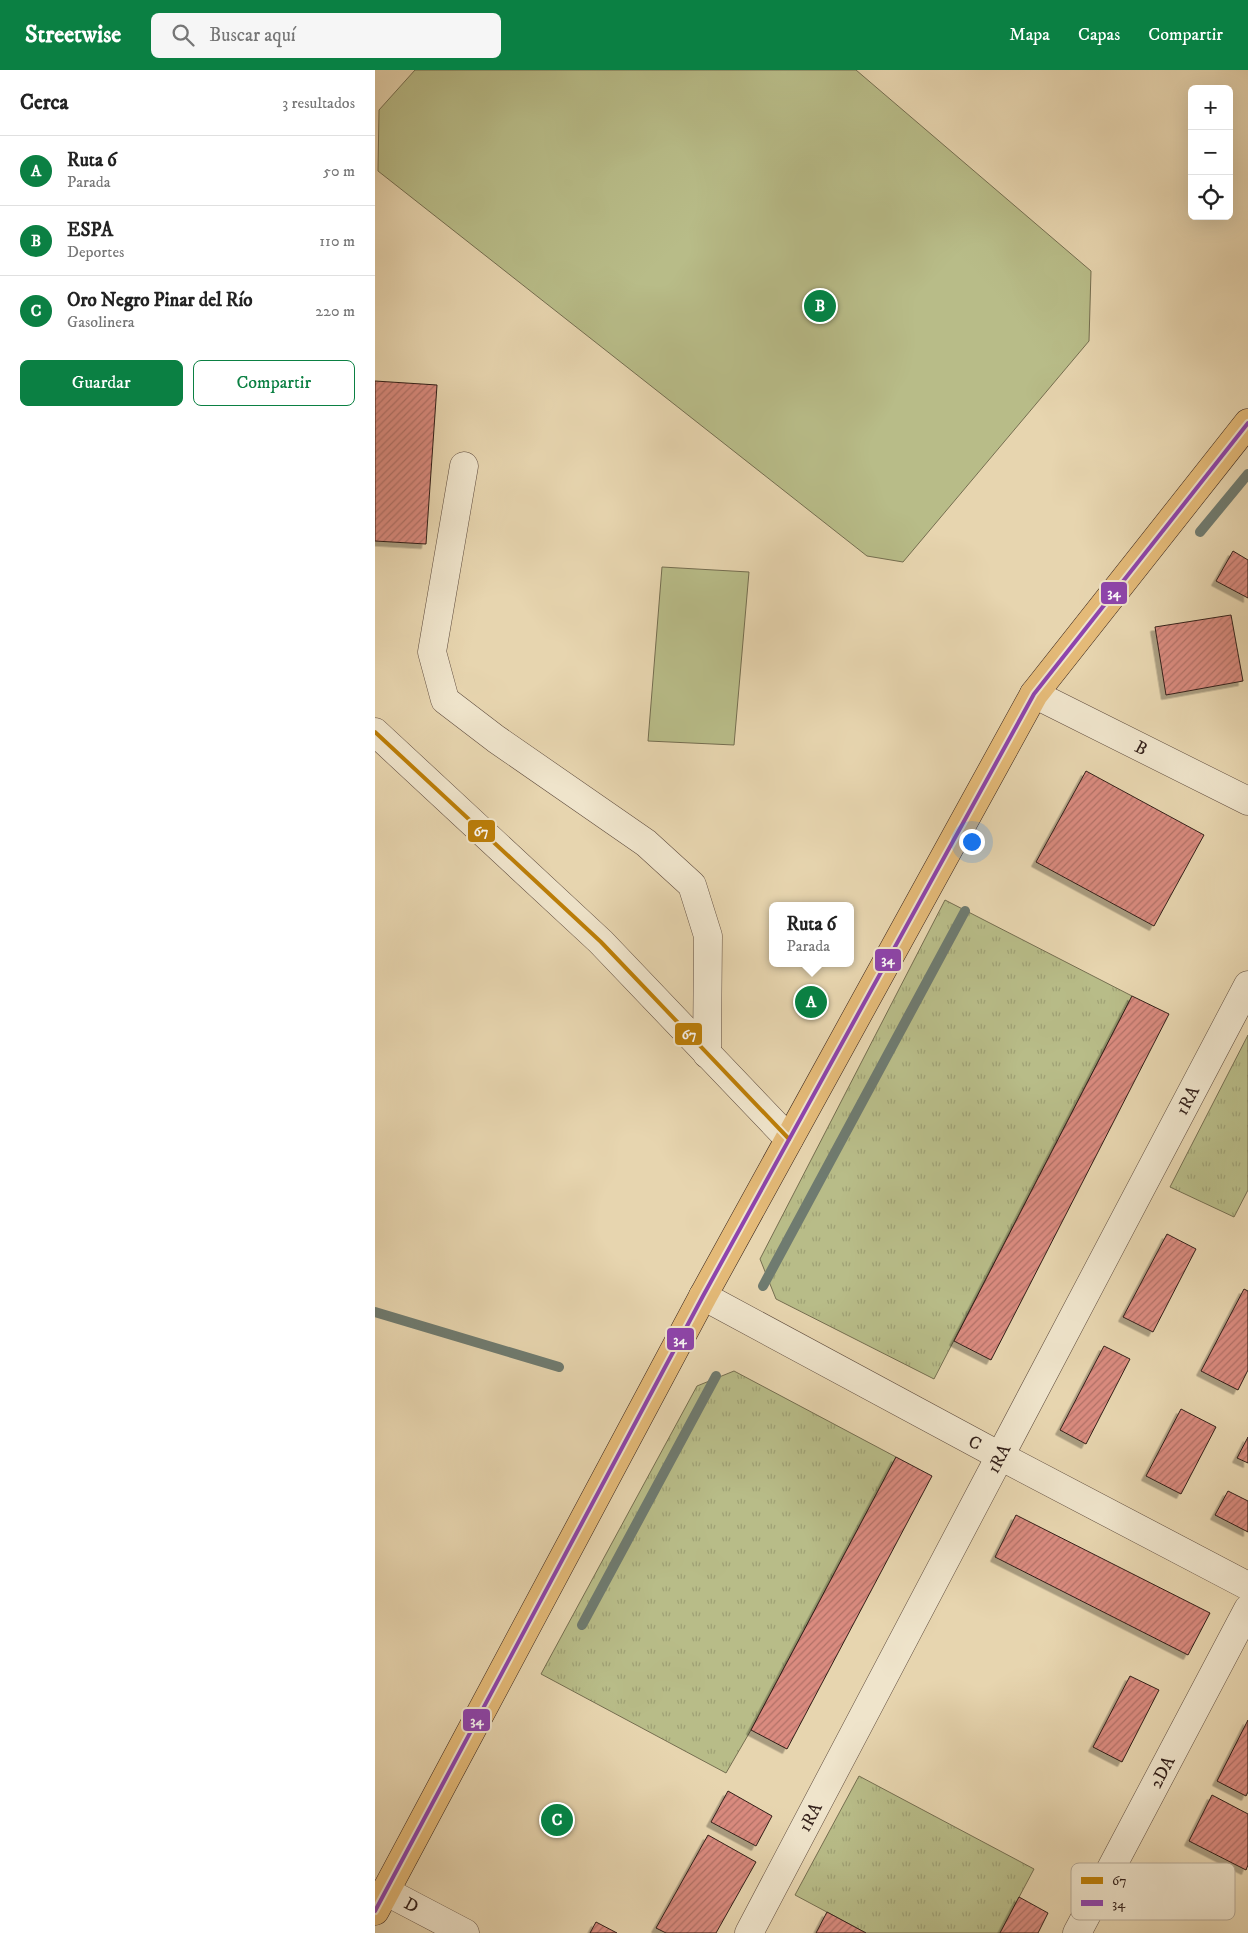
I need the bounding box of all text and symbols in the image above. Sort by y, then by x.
search box [151,13,501,58]
text: Streetwise [25,20,121,50]
icon: search [169,21,197,49]
text: Buscar aquí [209,24,296,47]
text: Mapa [1009,24,1050,46]
text: Capas [1078,24,1120,46]
text: Compartir [1148,24,1223,46]
map controls [1188,85,1233,220]
button: + [1188,85,1233,130]
text: Cerca [20,90,68,116]
text: 3 resultados [282,93,355,113]
button: − [1188,130,1233,175]
text: Ruta 6 [67,149,117,172]
text: A [31,161,41,181]
text: 50 m [323,161,355,181]
text: Parada [67,172,111,192]
button: locate [1188,175,1233,220]
text: ESPA [67,219,113,242]
text: B [31,231,41,251]
text: 110 m [319,231,355,251]
text: Deportes [67,242,124,262]
pin: B [804,287,836,325]
text: Oro Negro Pinar del Río [67,289,253,312]
text: C [31,301,41,321]
text: 220 m [315,301,355,321]
text: Gasolinera [67,312,135,332]
button: Guardar [20,360,183,406]
button: Compartir [193,360,355,406]
line badge: 34 [1100,581,1128,605]
text: 34 [1107,584,1122,602]
street label: B [1131,736,1151,761]
line badge: 67 [467,819,496,843]
text: 67 [474,823,488,841]
your location [959,829,985,855]
popup [769,902,854,967]
text: Ruta 6 [787,913,836,936]
text: Parada [787,936,830,956]
line badge: 34 [874,948,902,972]
text: 34 [881,951,896,969]
pin: A [795,983,827,1021]
line badge: 67 [674,1022,703,1046]
text: 67 [682,1026,696,1044]
street label: 1RA [1171,1082,1205,1119]
line badge: 34 [666,1327,695,1351]
text: 34 [673,1331,688,1349]
street label: C [964,1431,985,1456]
street label: 1RA [983,1440,1017,1478]
line badge: 34 [462,1708,491,1732]
text: 34 [470,1712,485,1730]
street label: 2DA [1145,1752,1181,1792]
street label: 1RA [794,1799,828,1836]
pin: C [541,1801,573,1839]
legend [1071,1863,1235,1920]
text: 67 [1112,1872,1127,1890]
street label: D [400,1893,422,1919]
text: 34 [1112,1895,1126,1913]

